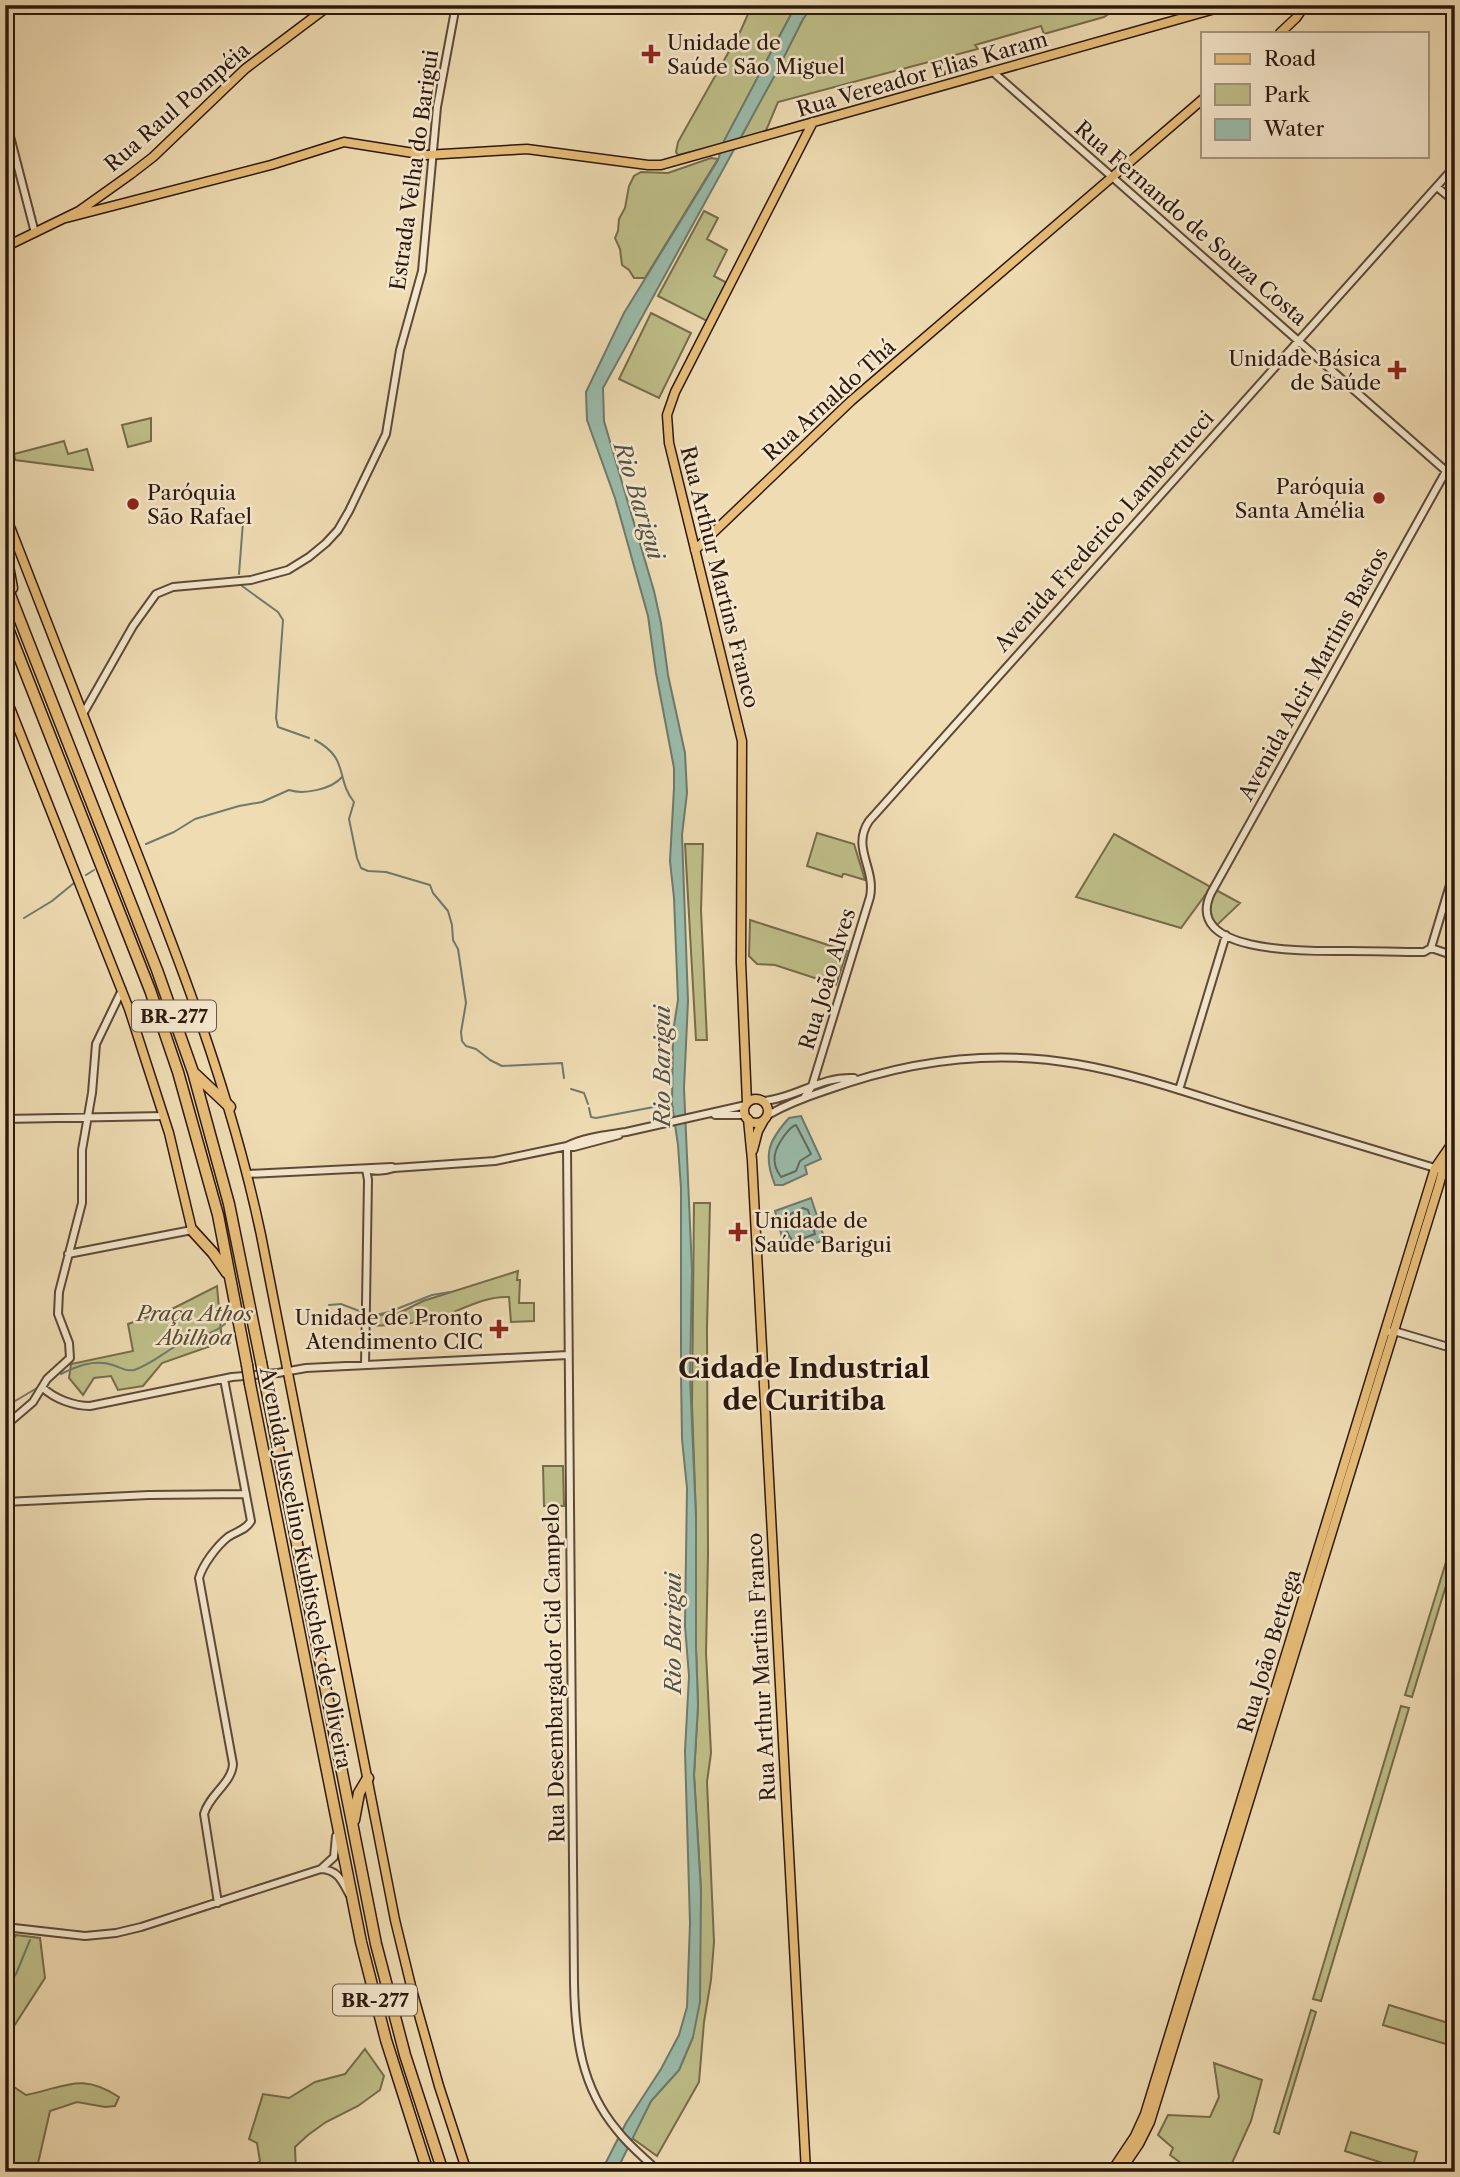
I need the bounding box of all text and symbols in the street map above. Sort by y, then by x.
street label: Rua Vereador Elias Karam [794,26,1051,122]
place label: Unidade de Saúde São Miguel [667,30,845,79]
legend [1201,32,1428,158]
street label: Rua Raul Pompéia [99,37,255,177]
marker: Unidade de Saúde São Miguel [641,44,661,64]
text: Road [1264,46,1316,71]
street label: Estrada Velha do Barigui [385,48,443,292]
text: Park [1264,82,1310,107]
street label: Rua Fernando de Souza Costa [1070,115,1313,331]
text: Water [1263,116,1324,141]
street label: Rua Arnaldo Thá [758,333,901,466]
place label: Unidade Básica de Saúde [1228,346,1382,395]
marker: Unidade Básica de Saúde [1387,360,1407,380]
street label: Avenida Frederico Lambertucci [989,406,1219,657]
water label: Rio Barigui [607,437,671,565]
street label: Rua Arthur Martins Franco [675,444,765,710]
place label: Paróquia Santa Amélia [1235,474,1366,523]
place label: Paróquia São Rafael [147,480,252,529]
marker: Paróquia Santa Amélia [1371,490,1387,506]
marker: Paróquia São Rafael [125,496,141,512]
street label: Avenida Alcir Martins Bastos [1233,543,1393,805]
street label: Rua João Alves [794,905,860,1053]
road number: BR-277 [132,1000,216,1032]
water label: Rio Barigui [648,1003,676,1129]
place label: Unidade de Saúde Barigui [754,1208,892,1257]
marker: Unidade de Saúde Barigui [728,1222,748,1242]
park label: Praça Athos Abilhoa [135,1301,254,1350]
place label: Unidade de Pronto Atendimento CIC [295,1305,483,1354]
marker: Unidade de Pronto Atendimento CIC [489,1319,509,1339]
district label: Cidade Industrial de Curitiba [678,1351,930,1417]
street label: Avenida Juscelino Kubitschek de Oliveira [255,1364,357,1772]
street label: Rua Desembargador Cid Campelo [539,1503,569,1843]
street label: Rua Arthur Martins Franco [741,1532,781,1802]
street label: Rua João Bettega [1232,1565,1306,1736]
water label: Rio Barigui [659,1570,687,1696]
road number: BR-277 [333,1984,417,2016]

